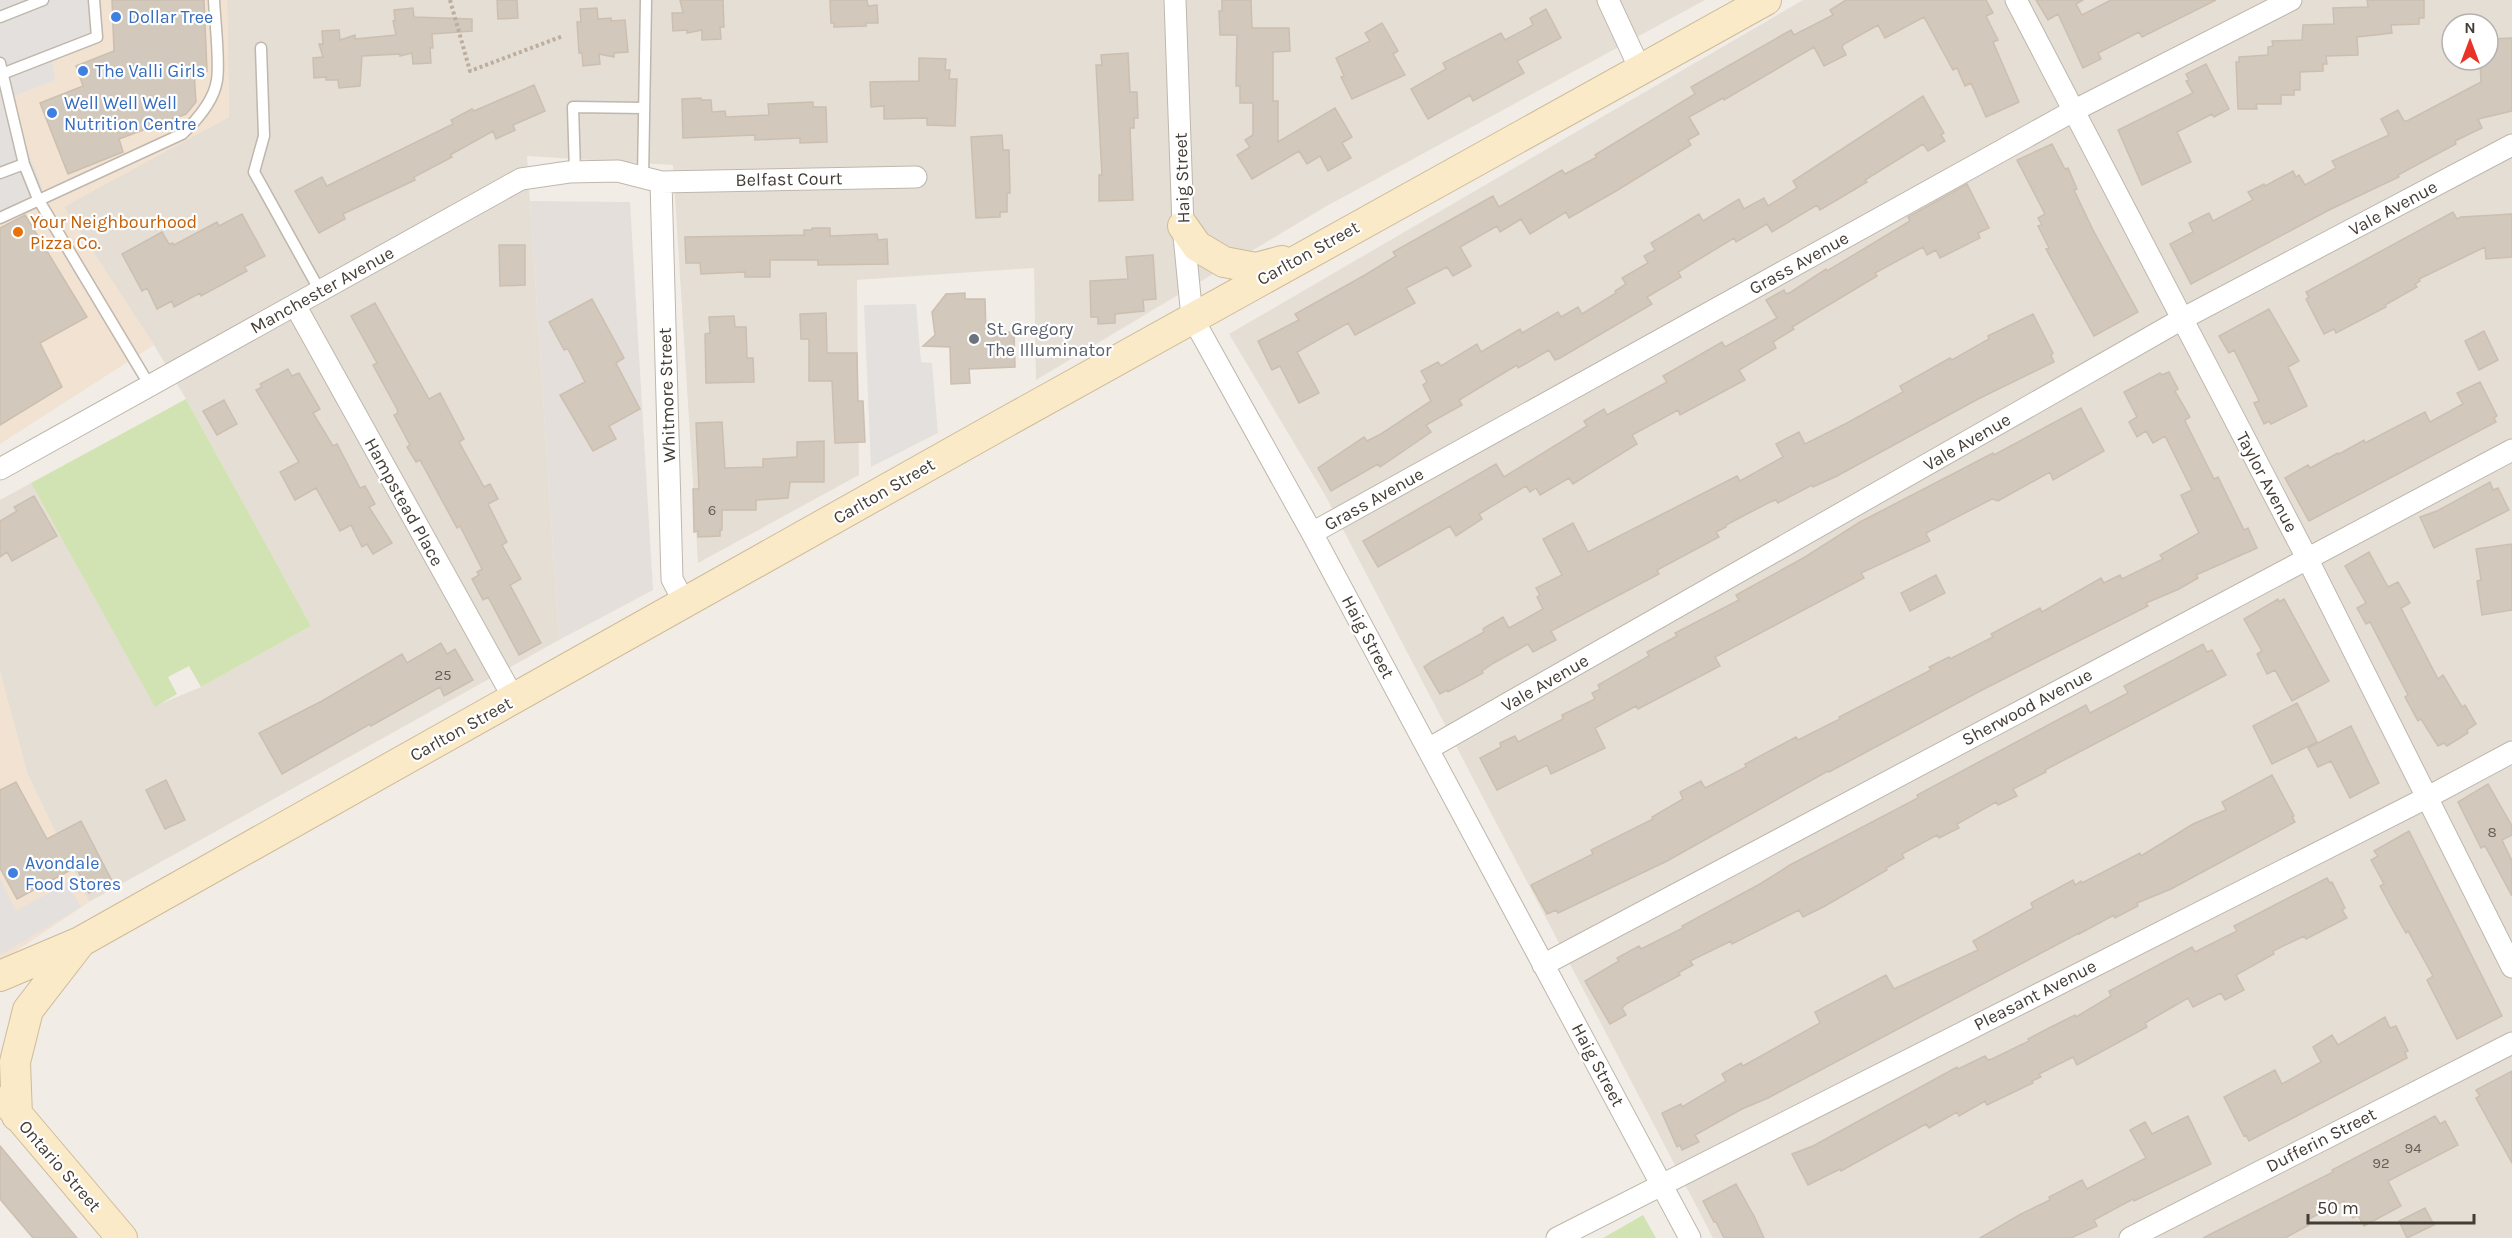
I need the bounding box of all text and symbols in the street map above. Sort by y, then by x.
place label: Dollar Tree [128,6,213,28]
marker: Dollar Tree [109,10,123,24]
north arrow [2440,12,2500,72]
text: N [2464,18,2476,37]
place label: The Valli Girls [95,60,206,82]
marker: The Valli Girls [76,64,90,78]
place label: Well Well Well Nutrition Centre [64,92,197,135]
marker: Well Well Well Nutrition Centre [45,106,59,120]
street label: Haig Street [1169,132,1195,224]
street label: Belfast Court [735,167,843,191]
street label: Vale Avenue [2345,175,2441,241]
place label: Your Neighbourhood Pizza Co. [30,211,197,254]
street label: Carlton Street [1253,216,1363,290]
marker: Your Neighbourhood Pizza Co. [11,225,25,239]
street label: Grass Avenue [1745,227,1853,299]
street label: Manchester Avenue [246,241,398,339]
place label: St. Gregory The Illuminator [986,318,1112,361]
street label: Whitmore Street [654,327,680,463]
marker: St. Gregory The Illuminator [967,332,981,346]
street label: Vale Avenue [1919,408,2015,476]
street label: Taylor Avenue [2231,428,2303,536]
street label: Hampstead Place [360,434,448,570]
street label: Carlton Street [829,453,939,529]
street label: Grass Avenue [1320,463,1428,535]
house number: 6 [708,501,716,519]
street label: Haig Street [1337,592,1399,683]
street label: Vale Avenue [1497,649,1593,717]
street label: Sherwood Avenue [1958,663,2096,751]
house number: 25 [434,666,452,684]
street label: Carlton Street [406,692,516,766]
house number: 8 [2487,823,2497,841]
place label: Avondale Food Stores [25,852,121,895]
marker: Avondale Food Stores [6,866,20,880]
street label: Pleasant Avenue [1970,955,2100,1035]
street label: Haig Street [1567,1020,1629,1111]
street label: Dufferin Street [2262,1103,2380,1177]
street label: Ontario Street [14,1116,106,1217]
house number: 94 [2404,1139,2422,1157]
house number: 92 [2372,1154,2390,1172]
scale bar [2308,1187,2474,1225]
text: 50 m [2317,1197,2359,1219]

